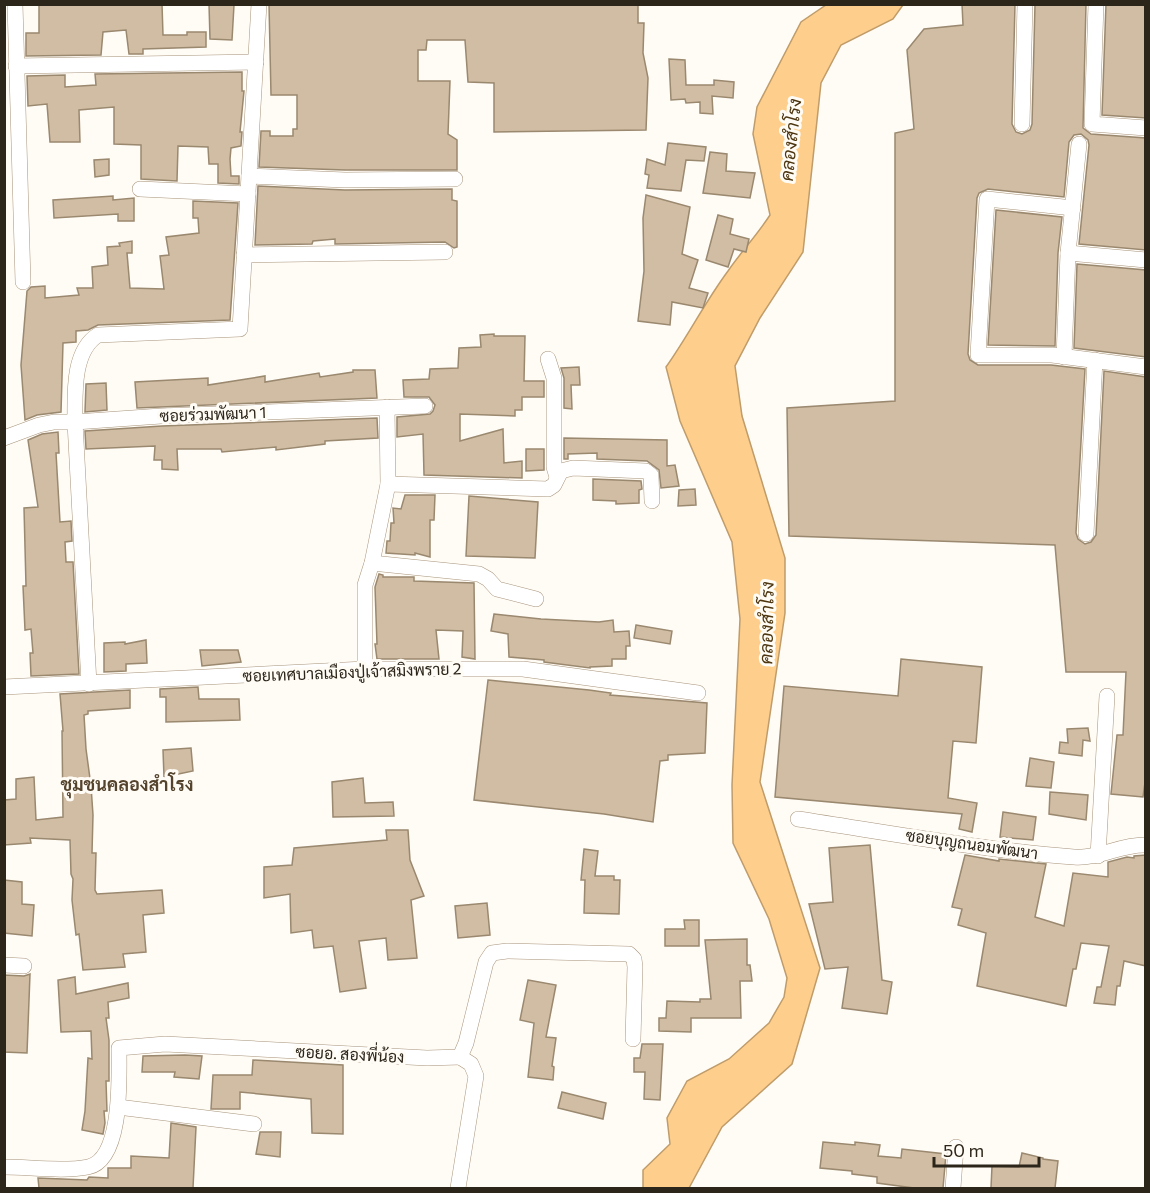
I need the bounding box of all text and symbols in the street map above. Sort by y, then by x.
water label: คลองสำโรง [774,97,805,182]
street label: ซอยร่วมพัฒนา 1 [159,402,267,425]
water label: คลองสำโรง [753,581,778,665]
street label: ซอยเทศบาลเมืองปู่เจ้าสมิงพราย 2 [242,658,462,688]
district label: ชุมชนคลองสำโรง [61,772,193,799]
street label: ซอยบุญถนอมพัฒนา [904,825,1039,865]
street label: ซอยอ. สองพี่น้อง [295,1037,405,1066]
scale bar [934,1130,1039,1168]
text: 50 m [943,1139,984,1161]

